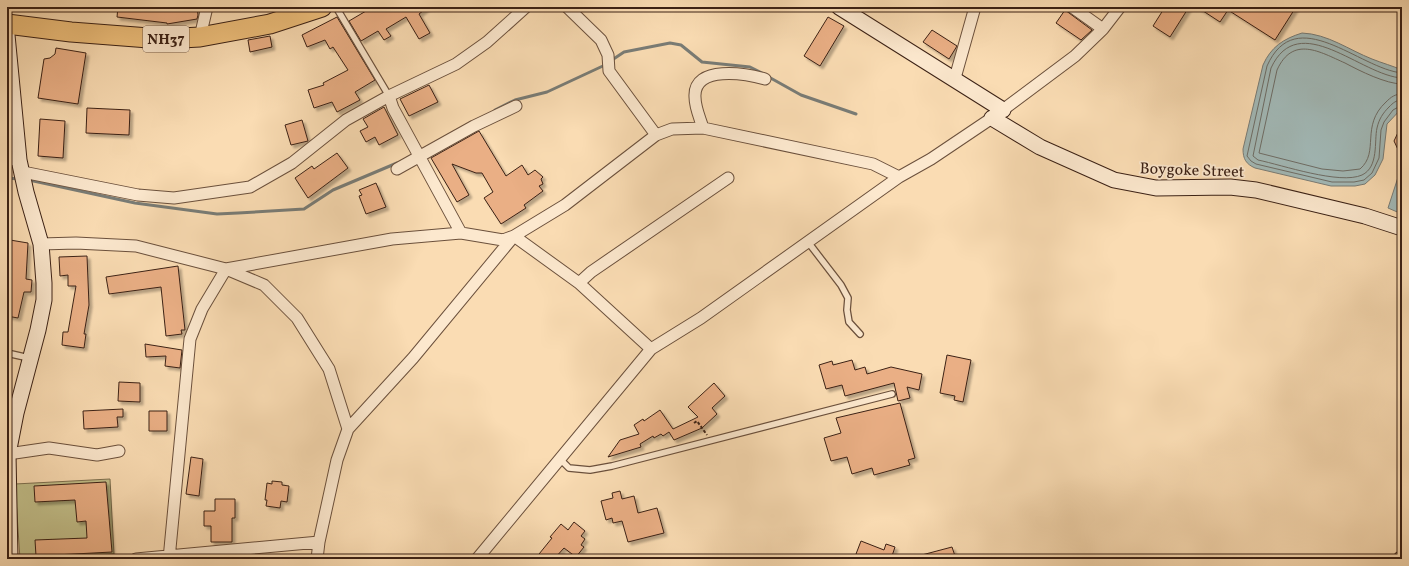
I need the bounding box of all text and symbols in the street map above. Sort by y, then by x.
road number: NH37 [143,26,189,52]
street label: Boygoke Street [1139,158,1245,184]

